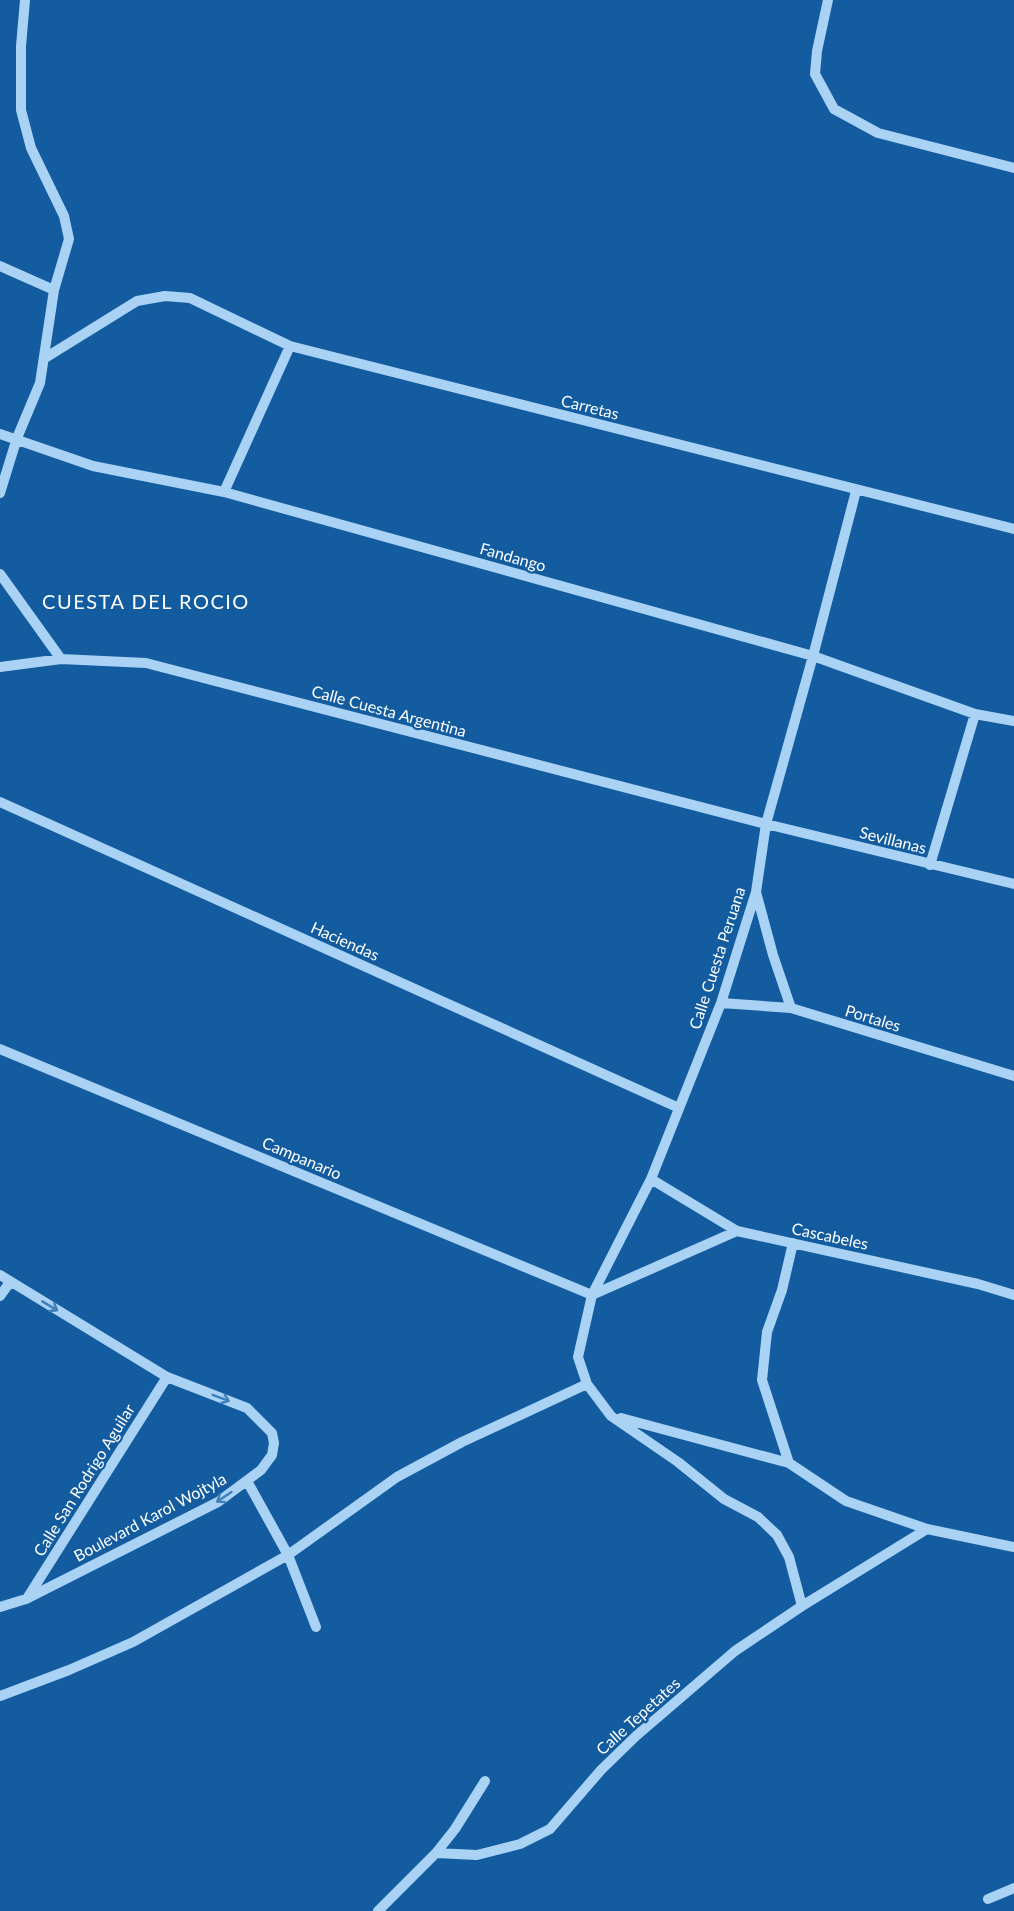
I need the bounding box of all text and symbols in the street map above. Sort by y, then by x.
street label: Carretas [559,390,621,423]
street label: Fandango [478,538,548,575]
district label: CUESTA DEL ROCIO [42,589,250,613]
street label: Calle Cuesta Argentina [310,681,469,740]
street label: Sevillanas [858,822,929,857]
street label: Calle Cuesta Peruana [685,884,749,1031]
street label: Haciendas [308,917,382,964]
street label: Portales [843,1000,903,1035]
street label: Campanario [260,1132,345,1183]
street label: Cascabeles [790,1218,870,1253]
one-way arrow [41,1300,58,1312]
one-way arrow [211,1393,230,1404]
street label: Calle San Rodrigo Aguilar [29,1400,138,1559]
street label: Boulevard Karol Wojtyla [70,1468,229,1565]
one-way arrow [217,1491,233,1503]
street label: Calle Tepetates [592,1673,684,1758]

